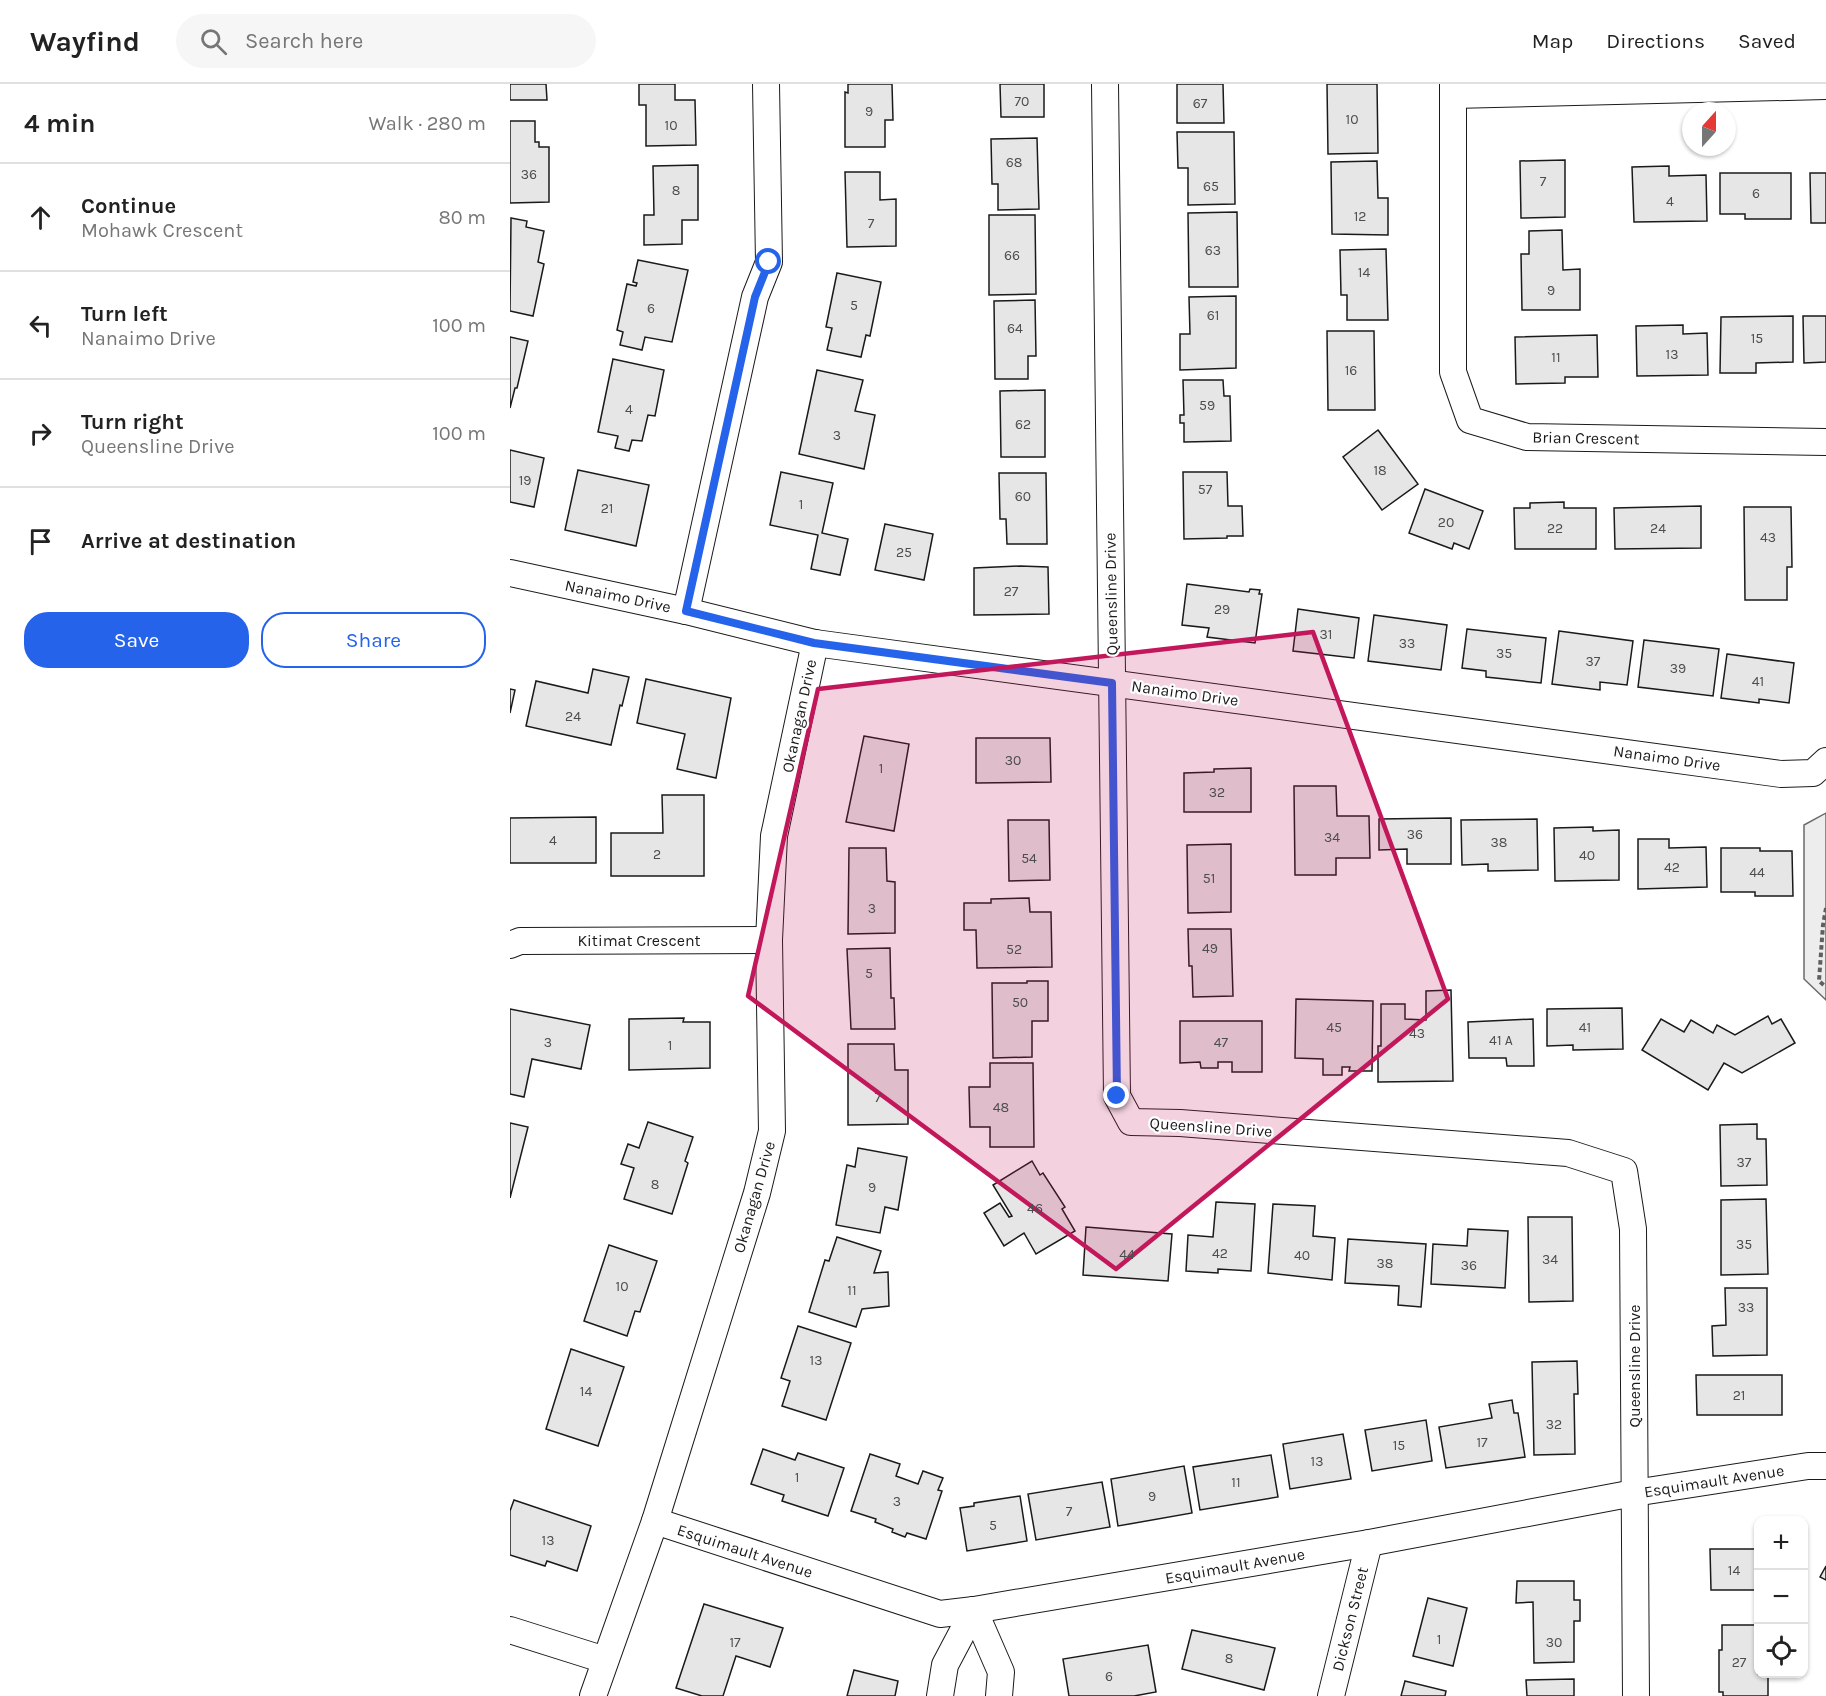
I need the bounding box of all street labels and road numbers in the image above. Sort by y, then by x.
street label: Brian Crescent [1532,428,1640,448]
street label: Queensline Drive [1100,532,1122,656]
street label: Nanaimo Drive [563,575,673,617]
street label: Okanagan Drive [778,658,820,774]
street label: Nanaimo Drive [1130,676,1240,710]
street label: Nanaimo Drive [1612,741,1722,775]
street label: Kitimat Crescent [577,931,701,950]
street label: Queensline Drive [1149,1113,1273,1141]
street label: Okanagan Drive [729,1139,779,1255]
street label: Queensline Drive [1625,1305,1644,1427]
street label: Esquimault Avenue [1643,1461,1785,1501]
street label: Esquimault Avenue [675,1520,815,1582]
street label: Esquimault Avenue [1164,1544,1306,1588]
street label: Dickson Street [1328,1565,1372,1673]

